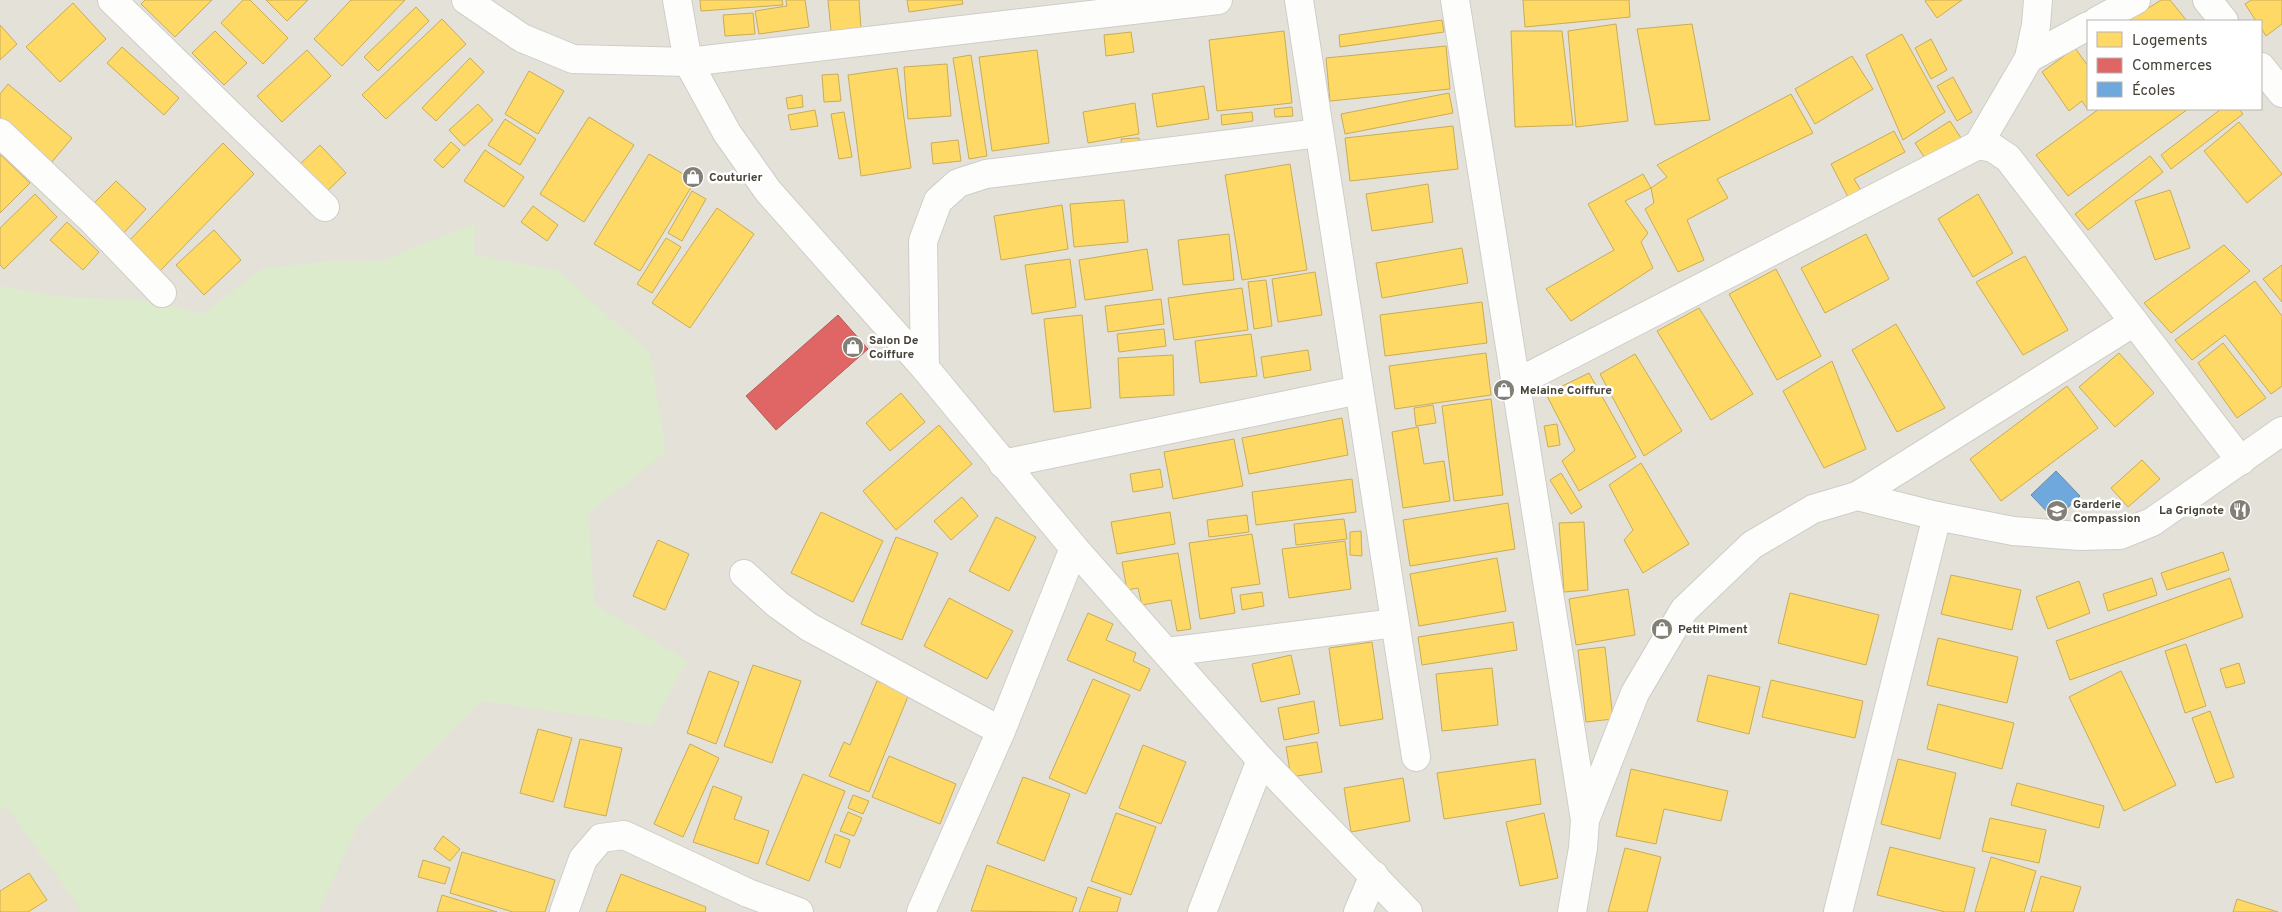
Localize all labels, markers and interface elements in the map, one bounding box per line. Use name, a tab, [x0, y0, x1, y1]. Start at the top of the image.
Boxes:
legend	[2087, 20, 2262, 110]
text: Logements	[2132, 32, 2208, 51]
text: Commerces	[2132, 57, 2212, 76]
text: Écoles	[2132, 81, 2175, 101]
shop icon: Couturier	[681, 165, 705, 189]
place label: Couturier	[709, 170, 763, 186]
place label: Salon De Coiffure	[869, 333, 919, 363]
shop icon: Salon De Coiffure	[841, 335, 865, 359]
shop icon: Melaine Coiffure	[1492, 378, 1516, 402]
place label: Melaine Coiffure	[1520, 383, 1612, 399]
place label: Garderie Compassion	[2073, 497, 2141, 527]
restaurant icon: La Grignote	[2228, 498, 2252, 522]
school or university icon: Garderie Compassion	[2045, 499, 2069, 523]
place label: La Grignote	[2159, 503, 2224, 519]
shop icon: Petit Piment	[1650, 617, 1674, 641]
place label: Petit Piment	[1678, 622, 1748, 638]

